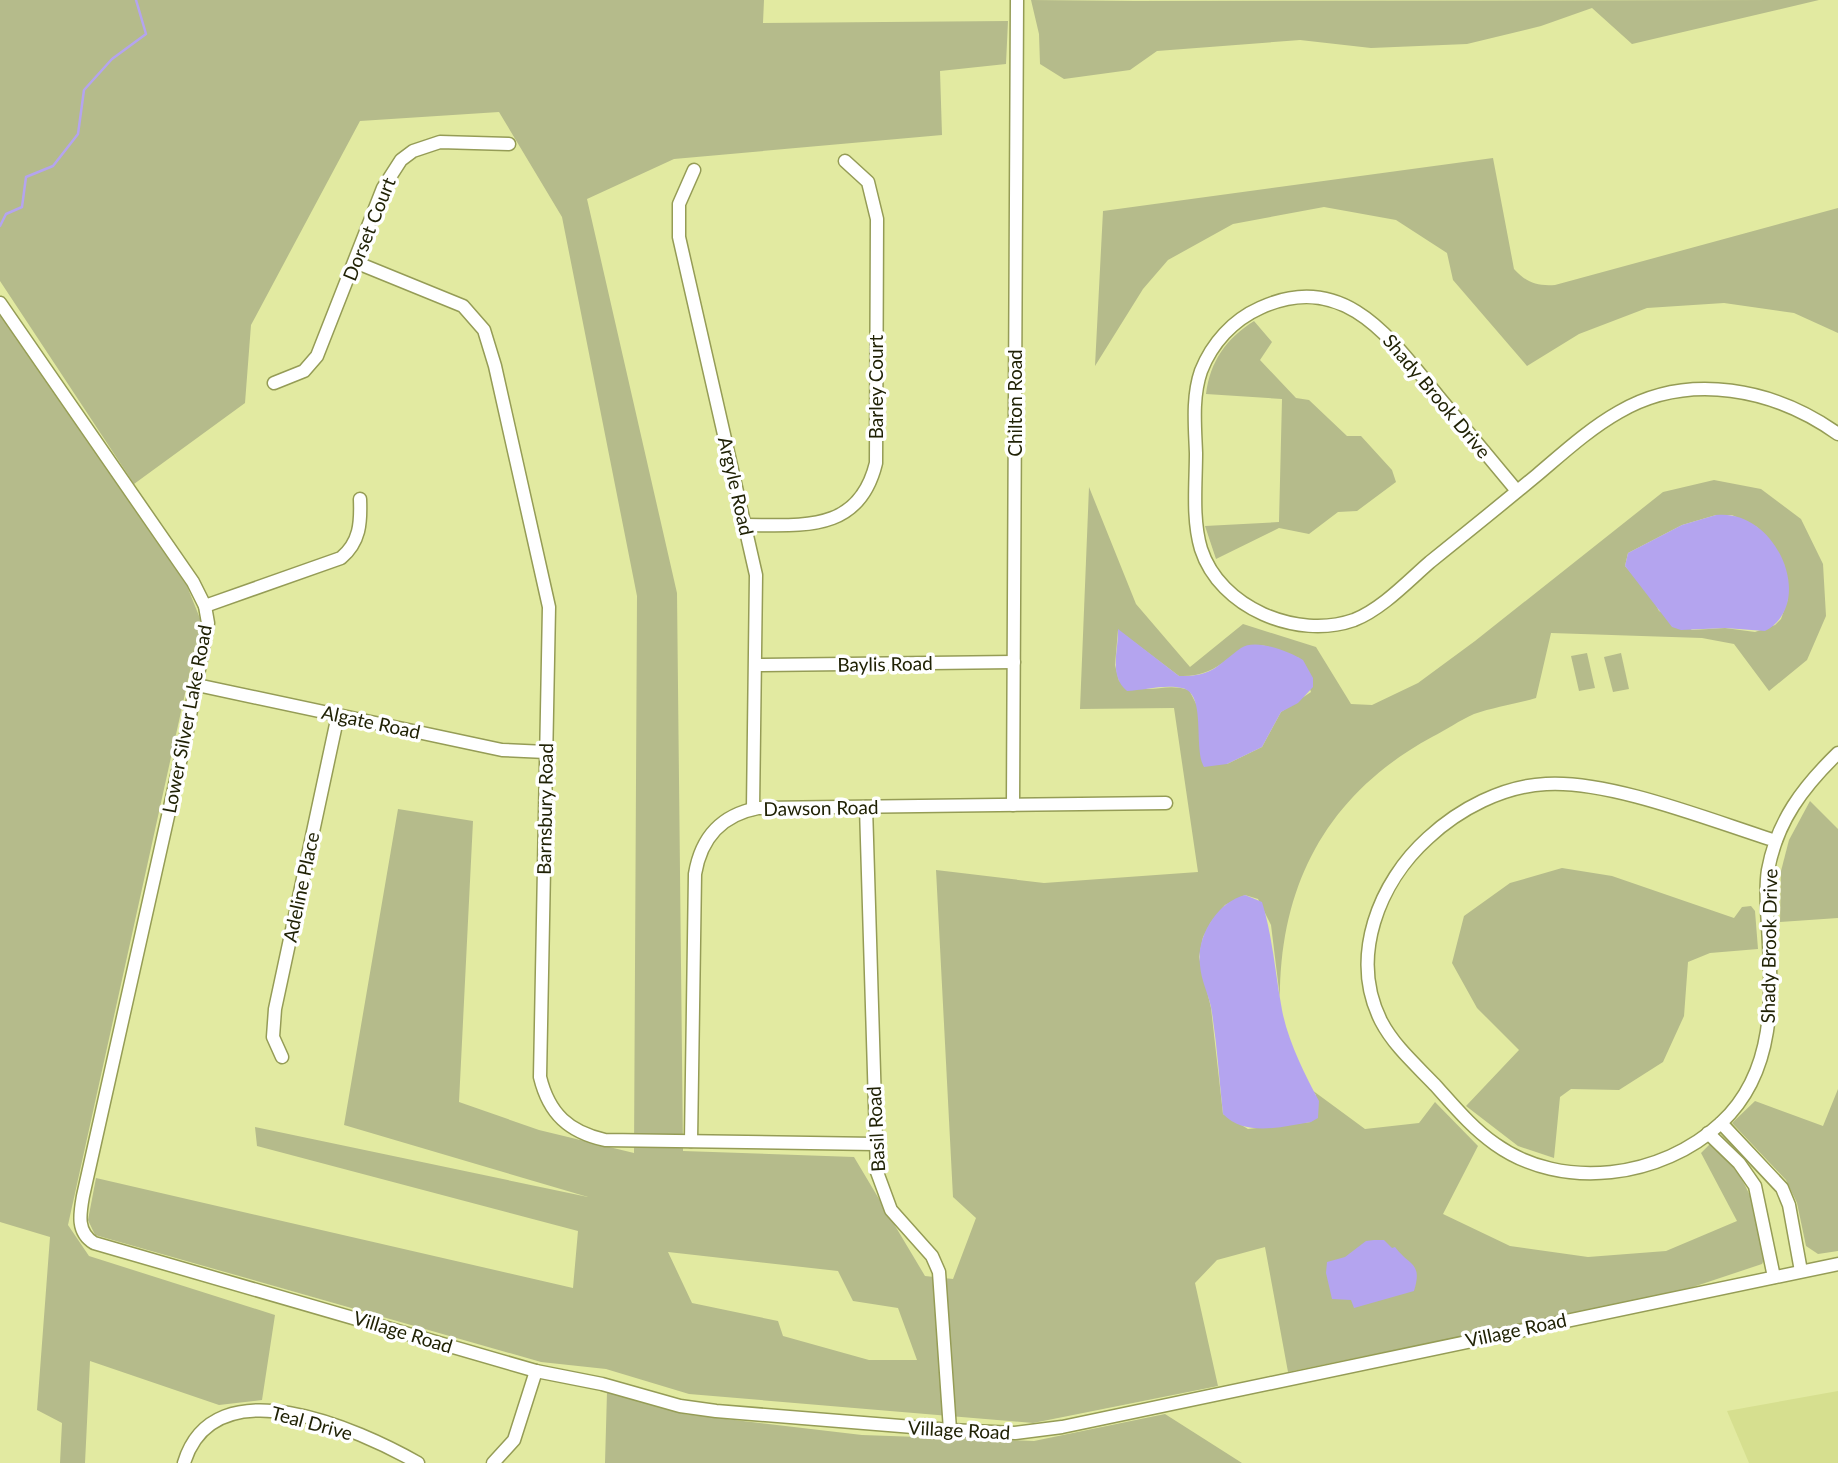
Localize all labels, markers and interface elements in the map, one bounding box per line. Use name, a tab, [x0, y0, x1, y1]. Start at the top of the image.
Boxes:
street label: Dorset Court	[337, 174, 400, 284]
street label: Shady Brook Drive	[1379, 329, 1496, 462]
street label: Barley Court	[864, 335, 887, 439]
street label: Chilton Road	[1003, 349, 1026, 457]
street label: Argyle Road	[714, 434, 759, 538]
street label: Lower Silver Lake Road	[157, 623, 216, 815]
street label: Baylis Road	[837, 651, 933, 676]
street label: Algate Road	[320, 700, 423, 743]
street label: Barnsbury Road	[532, 743, 557, 875]
street label: Dawson Road	[763, 795, 879, 820]
street label: Adeline Place	[278, 830, 323, 944]
street label: Shady Brook Drive	[1756, 868, 1781, 1024]
street label: Basil Road	[862, 1086, 889, 1172]
street label: Village Road	[351, 1306, 456, 1358]
street label: Village Road	[1463, 1308, 1568, 1351]
street label: Teal Drive	[269, 1401, 355, 1444]
street label: Village Road	[907, 1415, 1011, 1444]

